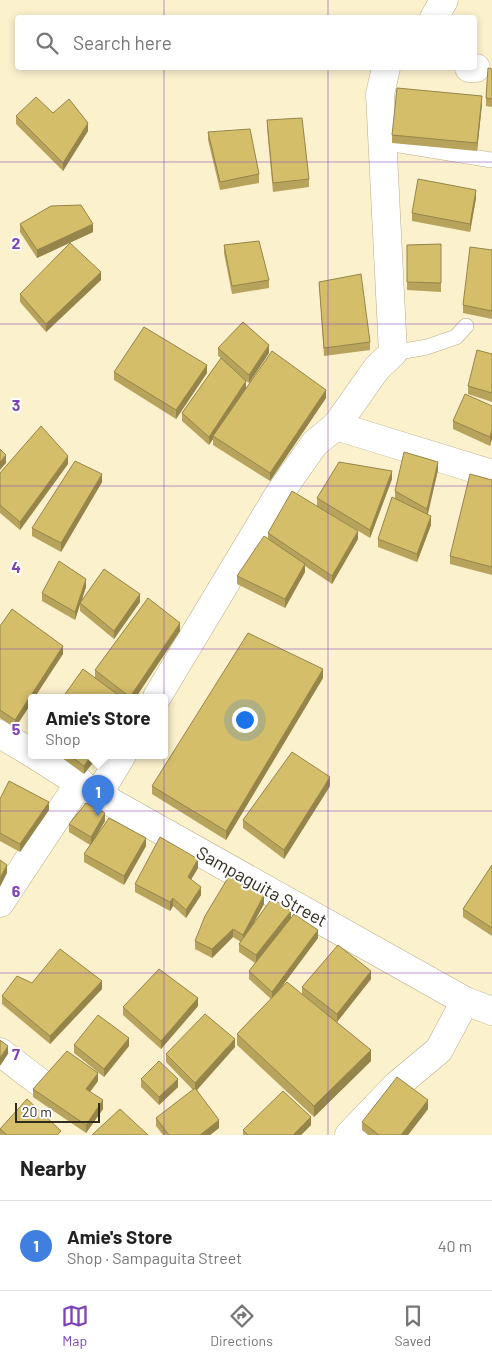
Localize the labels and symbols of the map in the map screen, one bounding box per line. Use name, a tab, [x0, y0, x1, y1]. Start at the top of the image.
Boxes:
text: 2	[12, 233, 21, 252]
text: 3	[12, 395, 20, 414]
text: 4	[11, 557, 21, 576]
your location	[232, 707, 258, 733]
text: 5	[12, 719, 21, 738]
pin: 1	[82, 775, 114, 816]
street label: Sampaguita Street	[193, 841, 331, 931]
text: 6	[12, 881, 21, 900]
text: 7	[12, 1044, 20, 1063]
scale bar	[15, 1100, 100, 1123]

